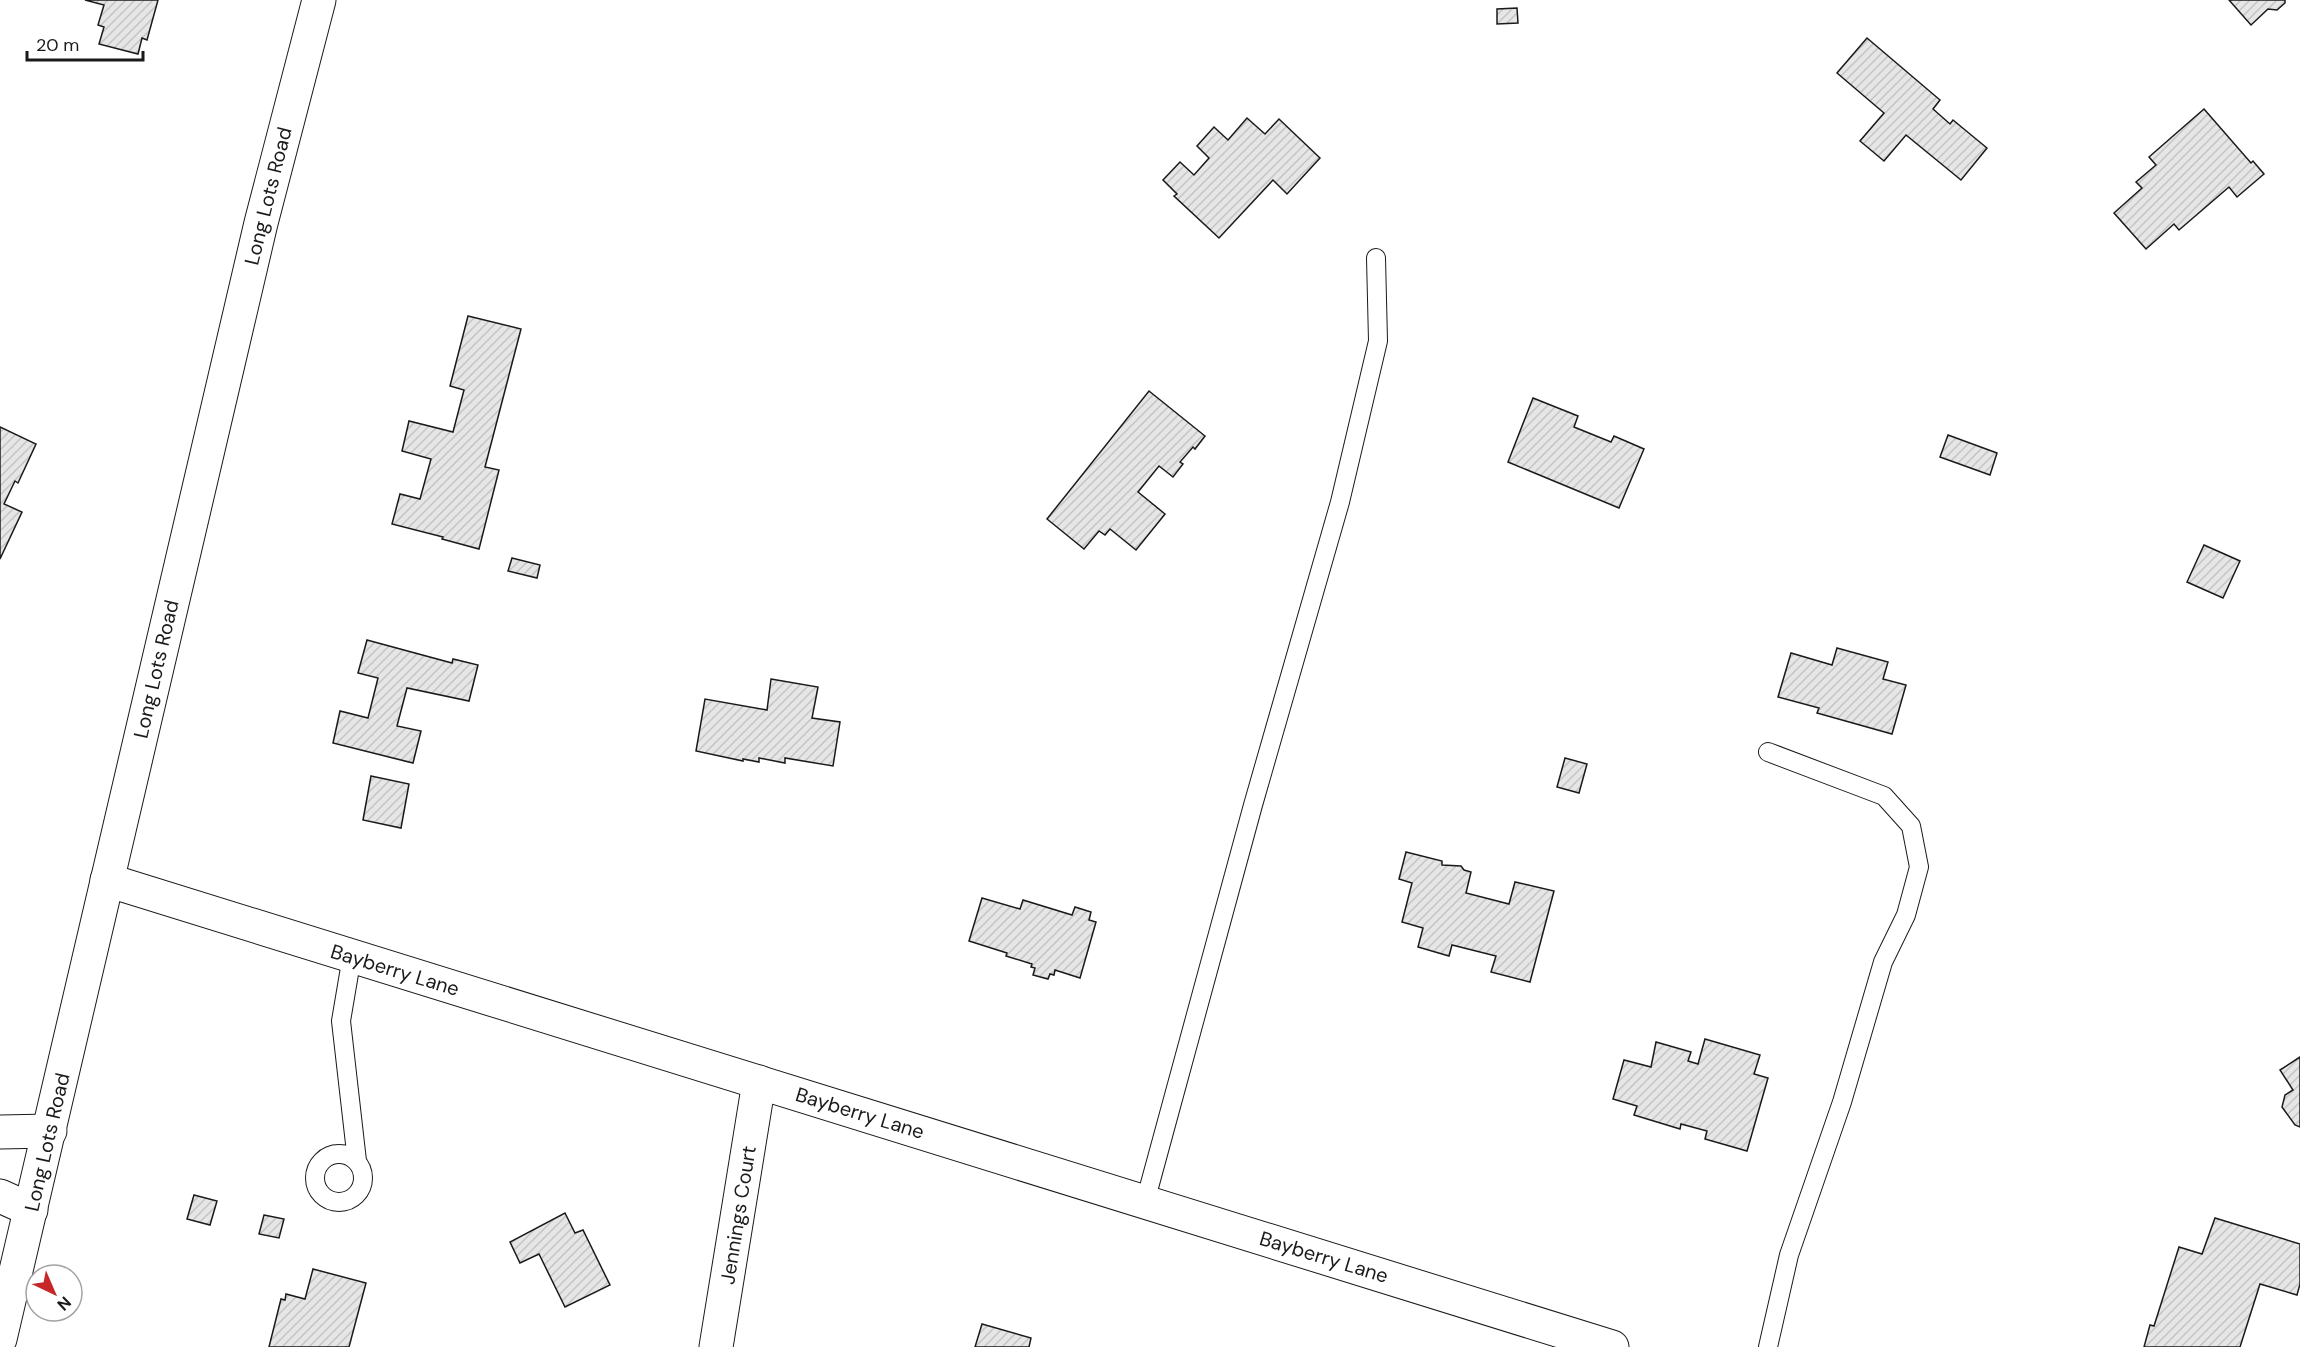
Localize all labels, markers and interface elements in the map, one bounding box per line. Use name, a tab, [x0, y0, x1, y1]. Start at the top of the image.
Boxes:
scale bar	[27, 24, 142, 62]
text: 20 m	[36, 33, 79, 57]
street label: Long Lots Road	[238, 124, 298, 268]
street label: Long Lots Road	[127, 597, 185, 741]
street label: Bayberry Lane	[328, 938, 462, 1002]
street label: Long Lots Road	[18, 1070, 76, 1214]
street label: Bayberry Lane	[793, 1081, 927, 1145]
street label: Jennings Court	[714, 1144, 762, 1286]
street label: Bayberry Lane	[1257, 1225, 1391, 1289]
north arrow	[24, 1263, 84, 1323]
text: N	[53, 1292, 76, 1315]

